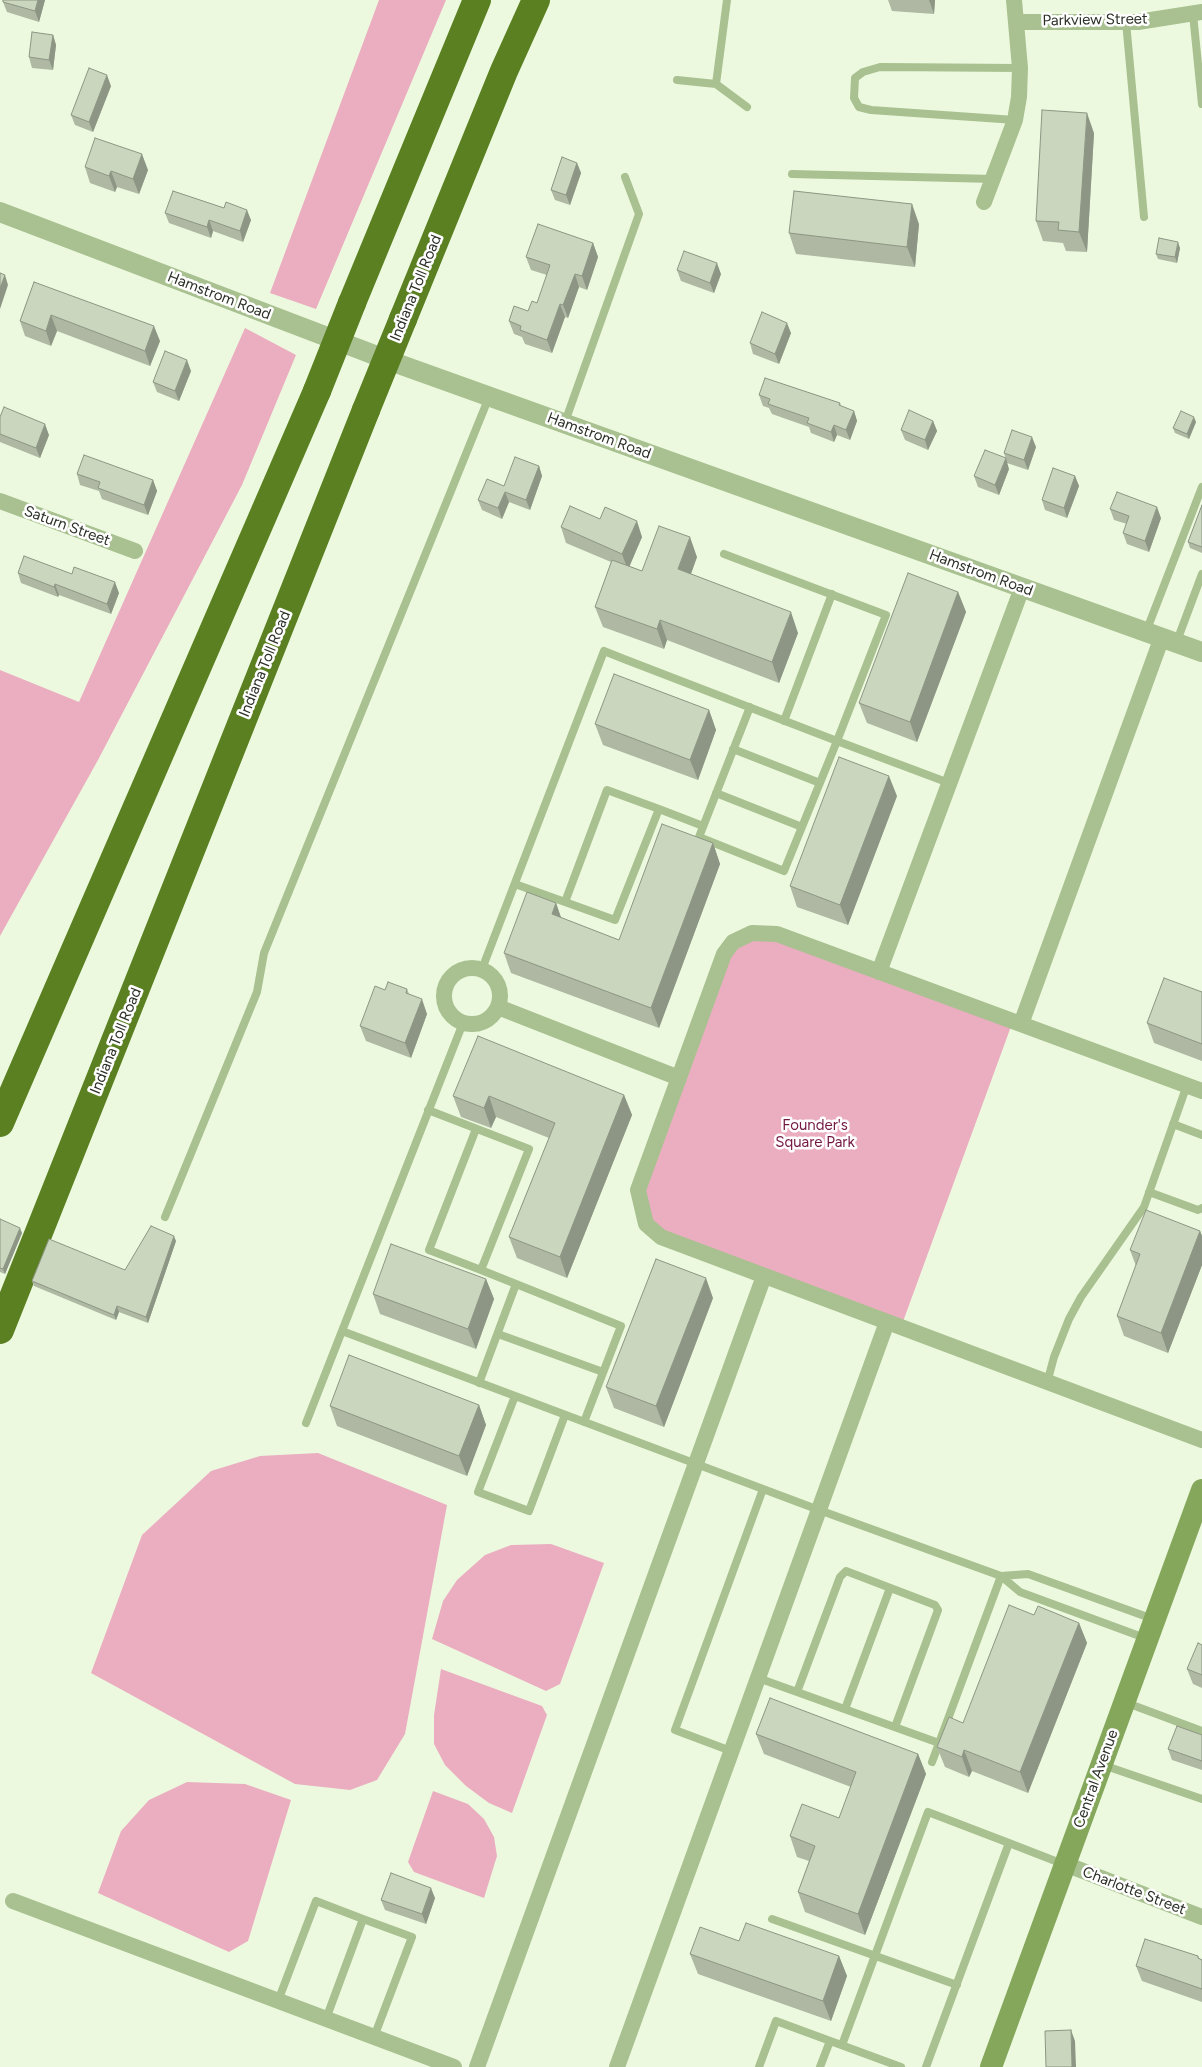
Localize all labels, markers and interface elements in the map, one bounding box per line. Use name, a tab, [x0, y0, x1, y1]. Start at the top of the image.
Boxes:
street label: Parkview Street	[1042, 10, 1148, 30]
street label: Indiana Toll Road	[386, 232, 446, 344]
street label: Hamstrom Road	[165, 268, 273, 324]
street label: Hamstrom Road	[545, 409, 653, 463]
street label: Saturn Street	[22, 502, 112, 550]
street label: Hamstrom Road	[927, 546, 1035, 600]
street label: Indiana Toll Road	[235, 608, 295, 720]
street label: Indiana Toll Road	[86, 985, 146, 1097]
park label: Founder's Square Park	[775, 1117, 855, 1152]
street label: Central Avenue	[1070, 1727, 1122, 1831]
street label: Charlotte Street	[1080, 1863, 1188, 1919]

